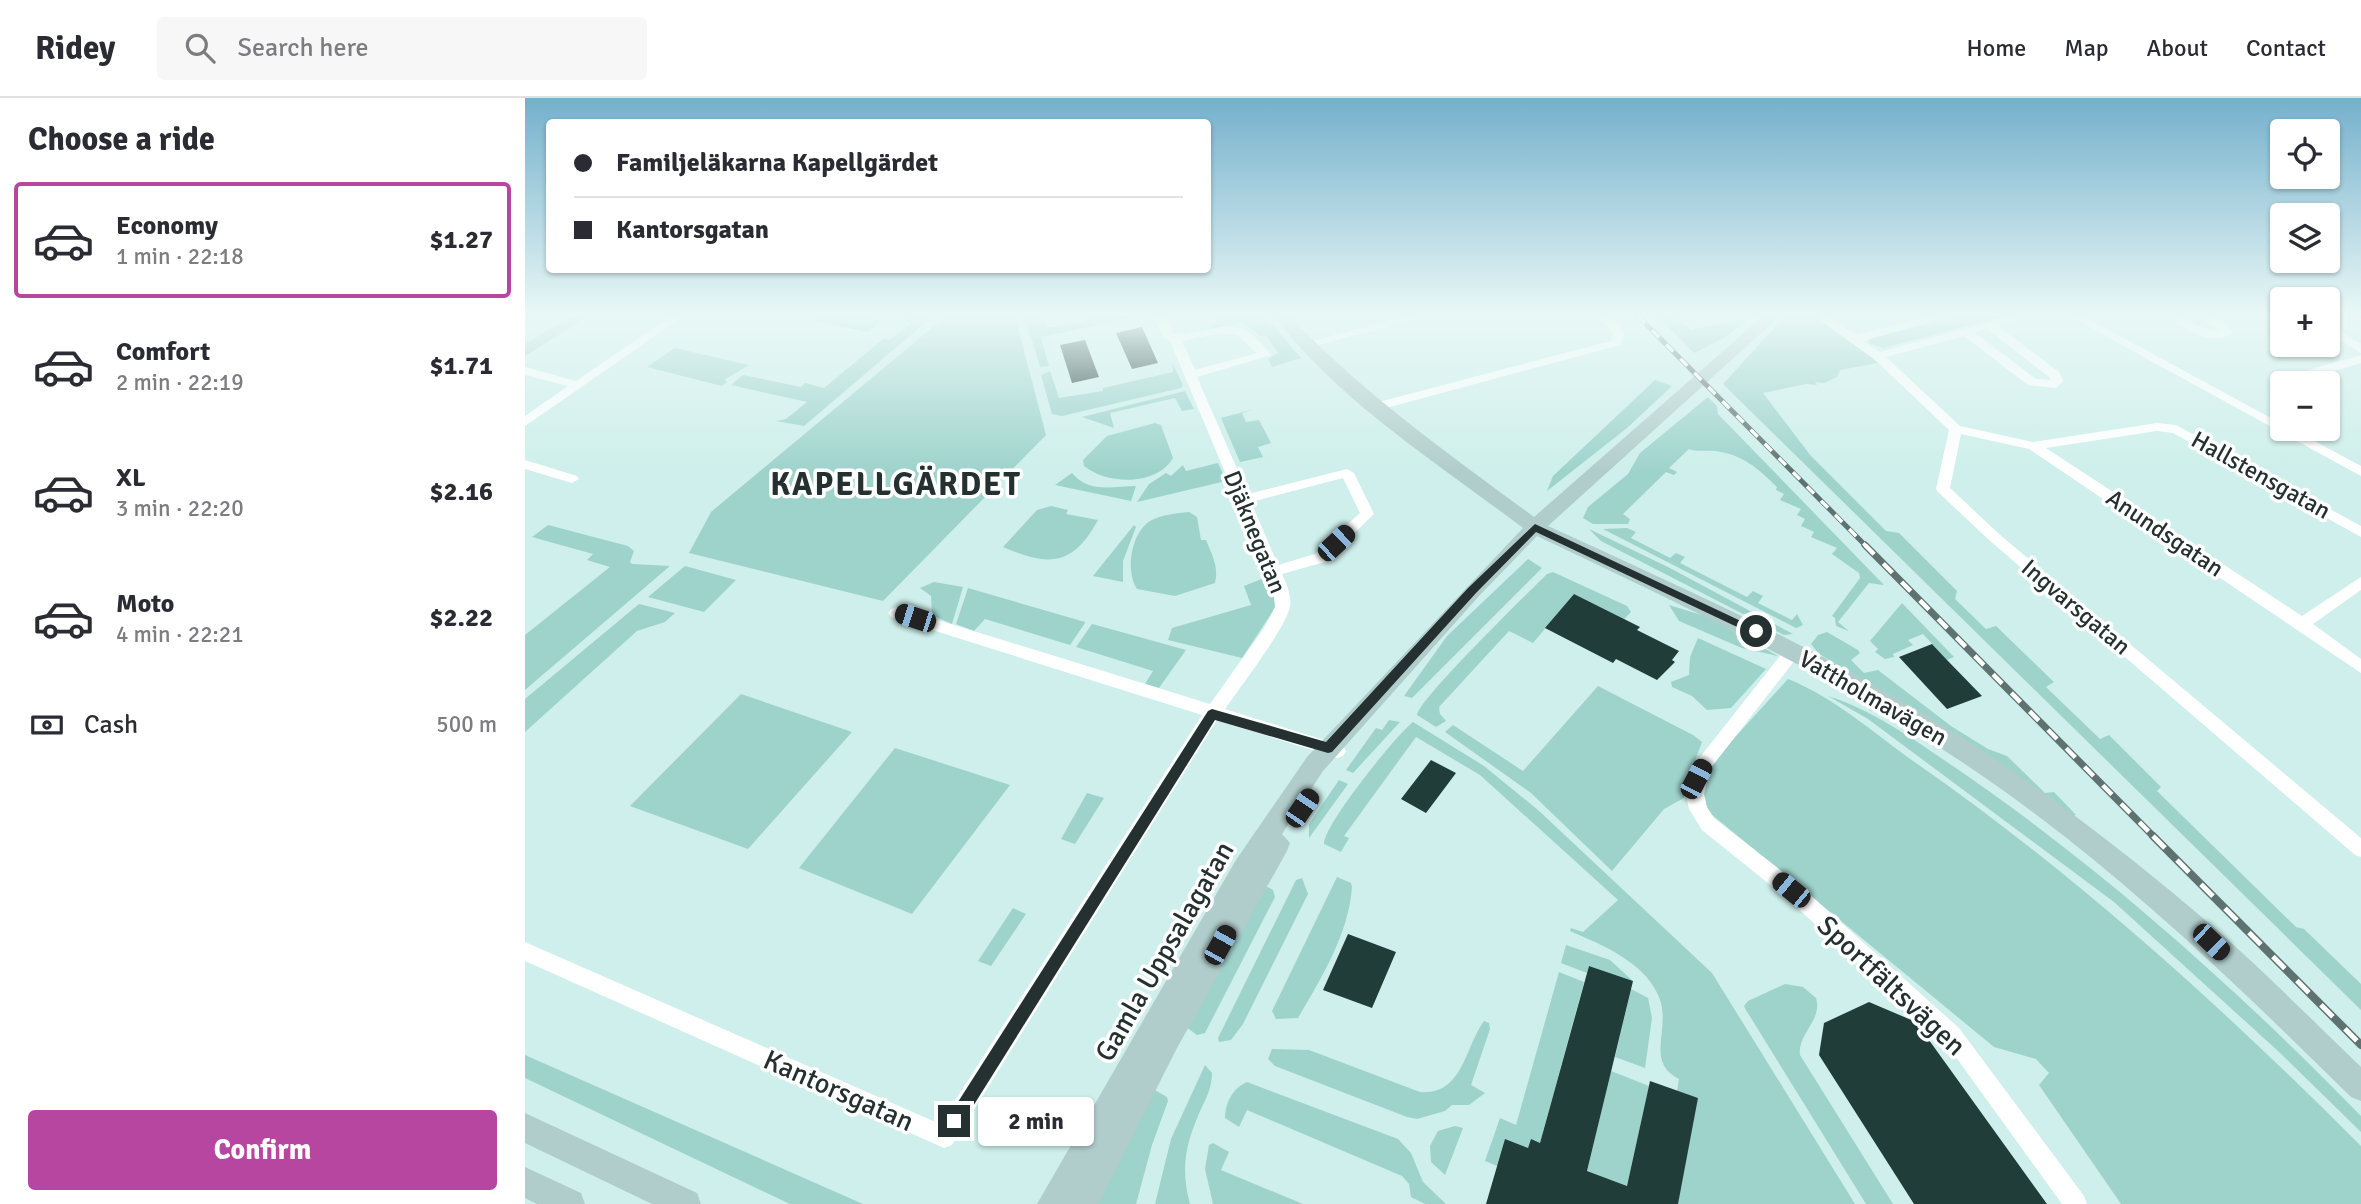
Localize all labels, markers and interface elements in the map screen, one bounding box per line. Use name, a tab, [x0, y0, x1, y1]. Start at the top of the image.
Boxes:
search box	[157, 17, 647, 80]
text: Ridey	[35, 28, 115, 69]
icon: search	[181, 29, 219, 67]
text: Search here	[237, 32, 369, 64]
text: Home	[1966, 33, 2026, 63]
text: Map	[2064, 33, 2109, 63]
text: About	[2147, 33, 2208, 63]
text: Contact	[2246, 33, 2326, 63]
map controls	[2270, 119, 2340, 441]
button: locate	[2270, 119, 2340, 189]
text: Choose a ride	[28, 120, 215, 159]
text: Familjeläkarna Kapellgärdet	[616, 147, 938, 179]
button: layers	[2270, 203, 2340, 273]
icon: car	[32, 209, 95, 272]
text: Economy	[116, 210, 218, 242]
text: Kantorsgatan	[616, 214, 769, 246]
text: $1.27	[429, 224, 493, 256]
text: 1 min · 22:18	[116, 242, 244, 271]
button: +	[2270, 287, 2340, 357]
icon: car	[32, 335, 95, 398]
text: Comfort	[116, 336, 210, 368]
text: $1.71	[429, 350, 493, 382]
text: 2 min · 22:19	[116, 368, 244, 397]
button: −	[2270, 371, 2340, 441]
street label: Hallstensgatan	[2186, 424, 2336, 526]
icon: car	[32, 461, 95, 524]
text: XL	[116, 462, 146, 494]
district label: KAPELLGÄRDET	[770, 465, 1022, 504]
street label: Djäknegatan	[1217, 466, 1293, 598]
text: $2.16	[429, 476, 493, 508]
street label: Anundsgatan	[2100, 483, 2230, 583]
text: 3 min · 22:20	[116, 494, 244, 523]
car	[1314, 521, 1359, 565]
street label: Ingvarsgatan	[2015, 553, 2137, 661]
icon: car	[32, 587, 95, 650]
text: Moto	[116, 588, 174, 620]
text: $2.22	[429, 602, 493, 634]
car	[892, 602, 939, 634]
route start	[1740, 615, 1772, 647]
text: 4 min · 22:21	[116, 620, 244, 649]
street label: Vattholmavägen	[1794, 644, 1952, 752]
icon: cash	[28, 706, 66, 744]
text: Cash	[84, 709, 138, 741]
text: 500 m	[436, 710, 497, 739]
car	[1677, 756, 1716, 802]
car	[1282, 785, 1323, 831]
street label: Gamla Uppsalagatan	[1088, 835, 1242, 1068]
car	[1769, 869, 1814, 911]
street label: Sportfältsvägen	[1810, 908, 1973, 1063]
car	[2189, 920, 2234, 964]
car	[1201, 922, 1240, 968]
street label: Kantorsgatan	[758, 1043, 919, 1139]
callout: 2 min	[978, 1096, 1094, 1146]
route end	[938, 1105, 970, 1137]
text: 2 min	[1008, 1107, 1064, 1136]
button: Confirm	[28, 1110, 497, 1190]

